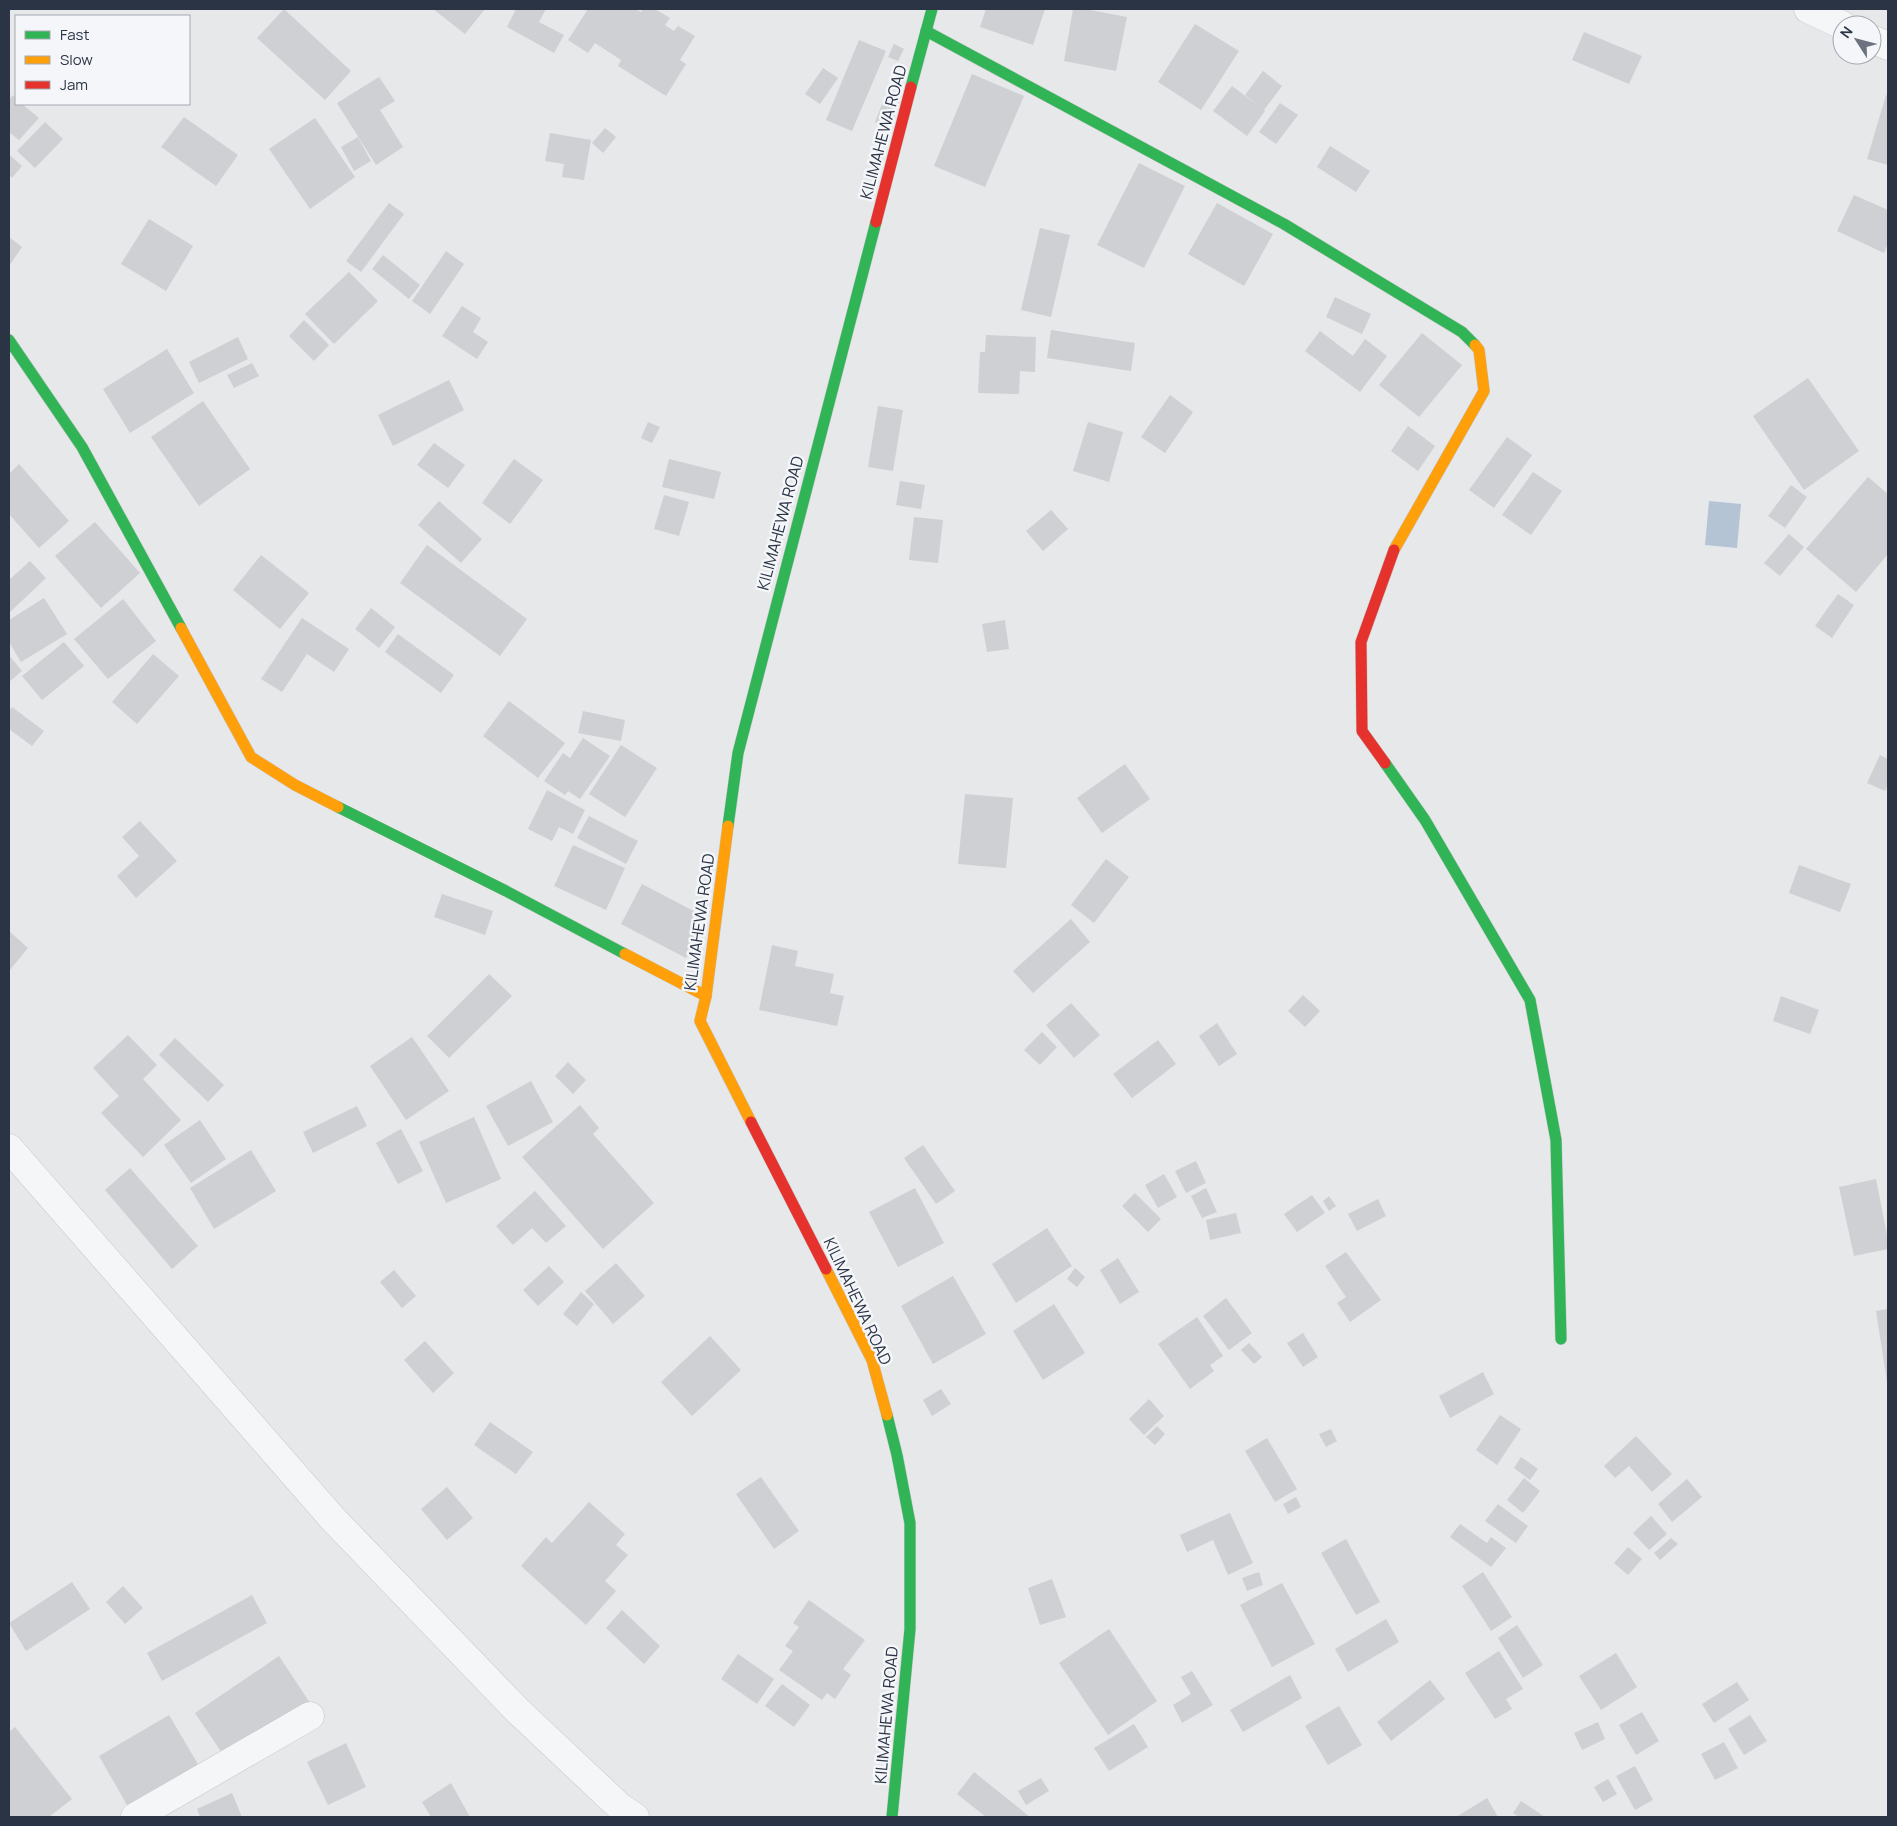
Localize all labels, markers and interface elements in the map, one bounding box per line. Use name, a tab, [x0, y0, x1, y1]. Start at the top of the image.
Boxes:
legend	[15, 15, 190, 105]
north arrow	[1832, 15, 1882, 65]
text: N	[1835, 22, 1857, 42]
text: Fast	[60, 24, 89, 45]
text: Slow	[60, 49, 93, 70]
street label: KILIMAHEWA ROAD	[854, 62, 912, 202]
text: Jam	[60, 74, 88, 95]
street label: KILIMAHEWA ROAD	[751, 453, 809, 593]
street label: KILIMAHEWA ROAD	[678, 852, 720, 992]
street label: KILIMAHEWA ROAD	[819, 1234, 897, 1369]
street label: KILIMAHEWA ROAD	[869, 1645, 903, 1785]

